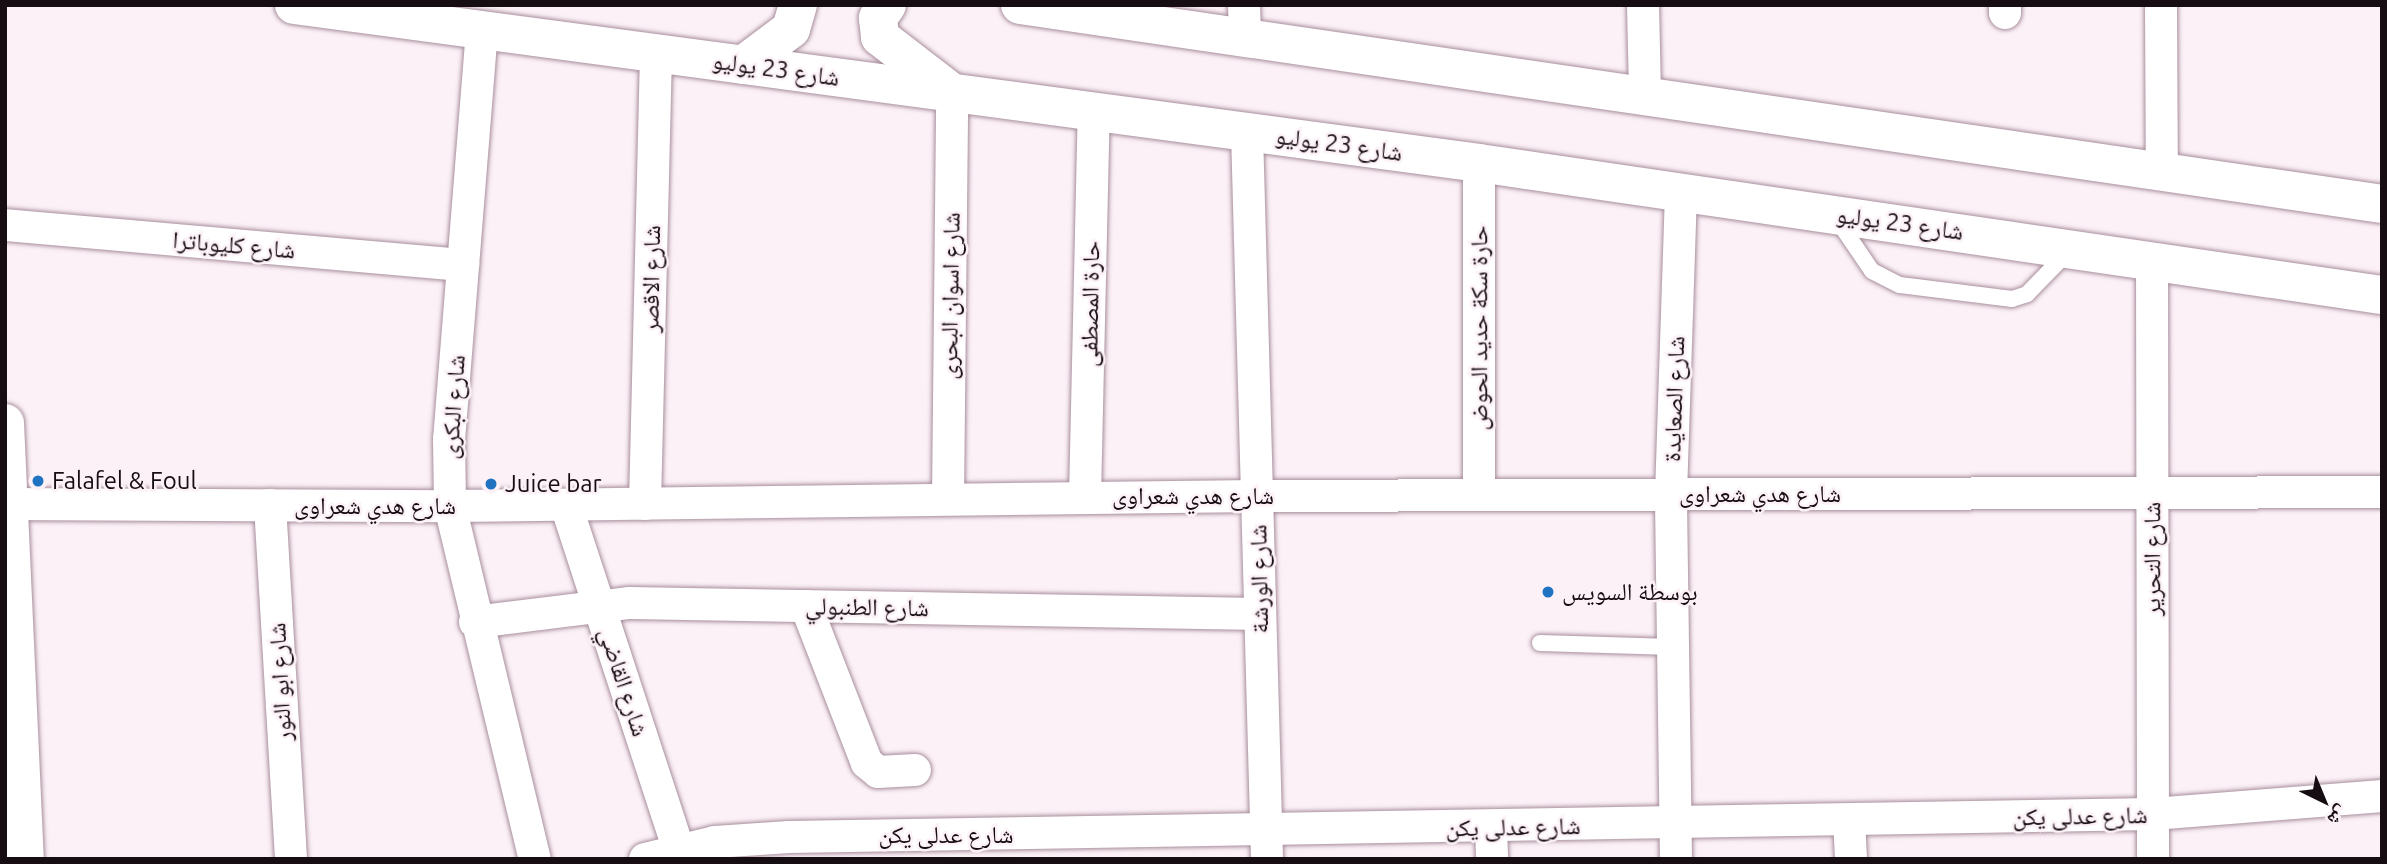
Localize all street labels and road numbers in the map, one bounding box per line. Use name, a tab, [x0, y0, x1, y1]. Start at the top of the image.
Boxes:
street label: شارع 23 يوليو	[711, 46, 841, 92]
street label: شارع 23 يوليو	[1274, 121, 1404, 167]
street label: شارع 23 يوليو	[1835, 200, 1965, 246]
street label: شارع اسوان البحرى	[934, 212, 966, 380]
street label: شارع كليوباترا	[171, 225, 297, 265]
street label: شارع الاقصر	[636, 225, 666, 333]
street label: حارة سكة حديد الحوض	[1465, 225, 1493, 431]
street label: حارة المصطفى	[1075, 241, 1105, 367]
street label: شارع الصعايدة	[1657, 336, 1691, 462]
street label: شارع البكرى	[435, 354, 471, 460]
street label: شارع هدي شعراوى	[1679, 480, 1841, 508]
street label: شارع هدي شعراوى	[1112, 482, 1274, 510]
street label: شارع هدي شعراوى	[294, 492, 456, 520]
street label: شارع التحرير	[2138, 502, 2166, 616]
street label: شارع الورشة	[1244, 524, 1274, 634]
street label: شارع الطنبولي	[805, 592, 929, 622]
street label: شارع ابو النور	[263, 622, 297, 742]
street label: شارع القاضي	[593, 624, 655, 740]
street label: شارع عدلى يكن	[2012, 800, 2148, 832]
street label: شارع عدلى يكن	[1445, 811, 1581, 843]
street label: شارع عدلى يكن	[879, 821, 1013, 849]

